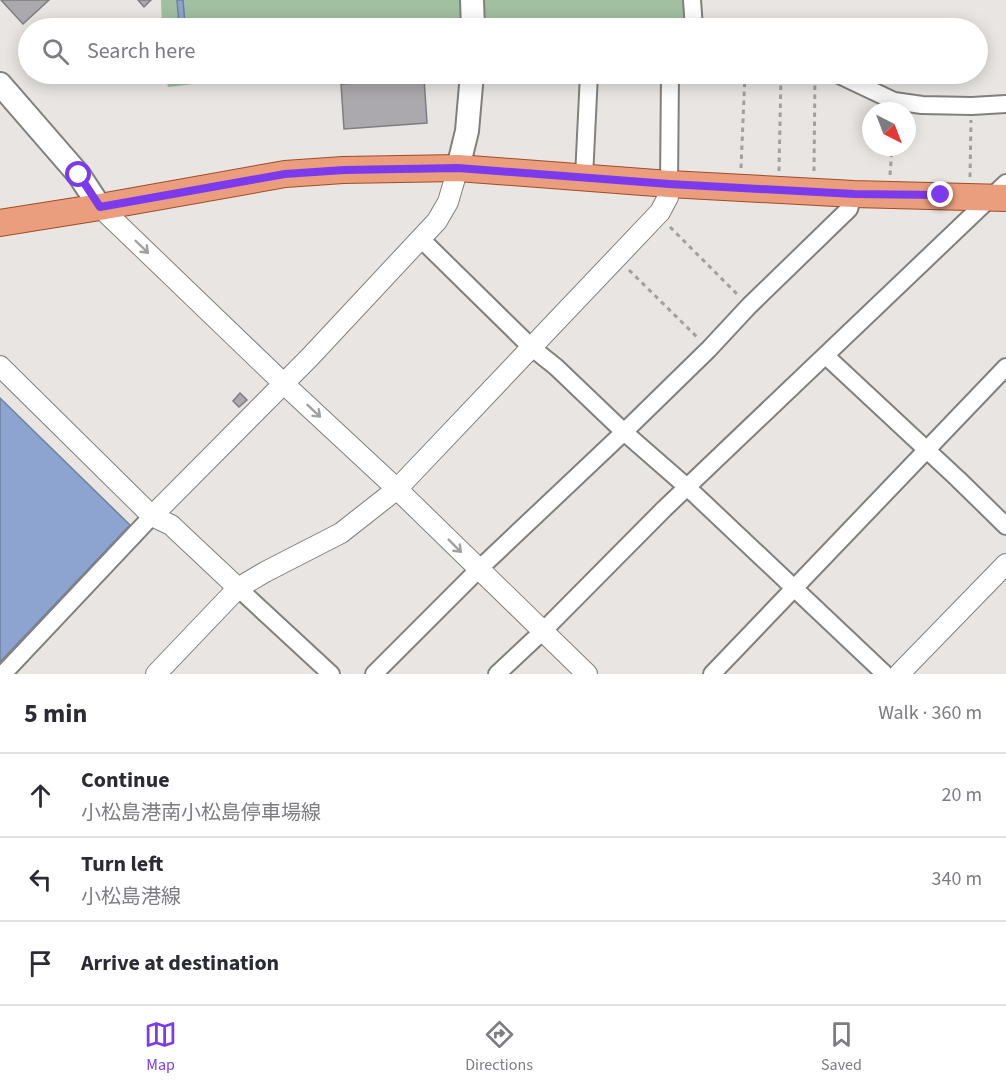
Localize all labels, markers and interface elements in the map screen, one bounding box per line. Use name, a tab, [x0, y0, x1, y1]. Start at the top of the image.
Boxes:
search box	[18, 18, 988, 84]
icon: search	[39, 35, 72, 68]
text: Search here	[87, 35, 195, 67]
north arrow	[862, 102, 916, 156]
route start	[65, 161, 91, 187]
route end	[927, 181, 953, 207]
one-way arrow	[135, 240, 150, 255]
one-way arrow	[306, 404, 321, 418]
one-way arrow	[447, 539, 462, 553]
text: 5 min	[24, 695, 87, 732]
text: Walk · 360 m	[878, 699, 982, 727]
text: Continue	[81, 764, 170, 796]
icon: ahead	[24, 779, 57, 812]
text: 20 m	[942, 781, 982, 809]
text: 小松島港南小松島停車場線	[81, 799, 321, 827]
text: Turn left	[81, 848, 163, 880]
icon: left	[24, 863, 57, 896]
text: 340 m	[932, 865, 982, 893]
text: 小松島港線	[81, 883, 181, 911]
icon: arrive	[24, 947, 57, 980]
text: Arrive at destination	[81, 947, 279, 979]
tab: Map	[144, 1018, 177, 1076]
tab: Directions	[465, 1018, 533, 1076]
tab: Saved	[821, 1018, 862, 1076]

